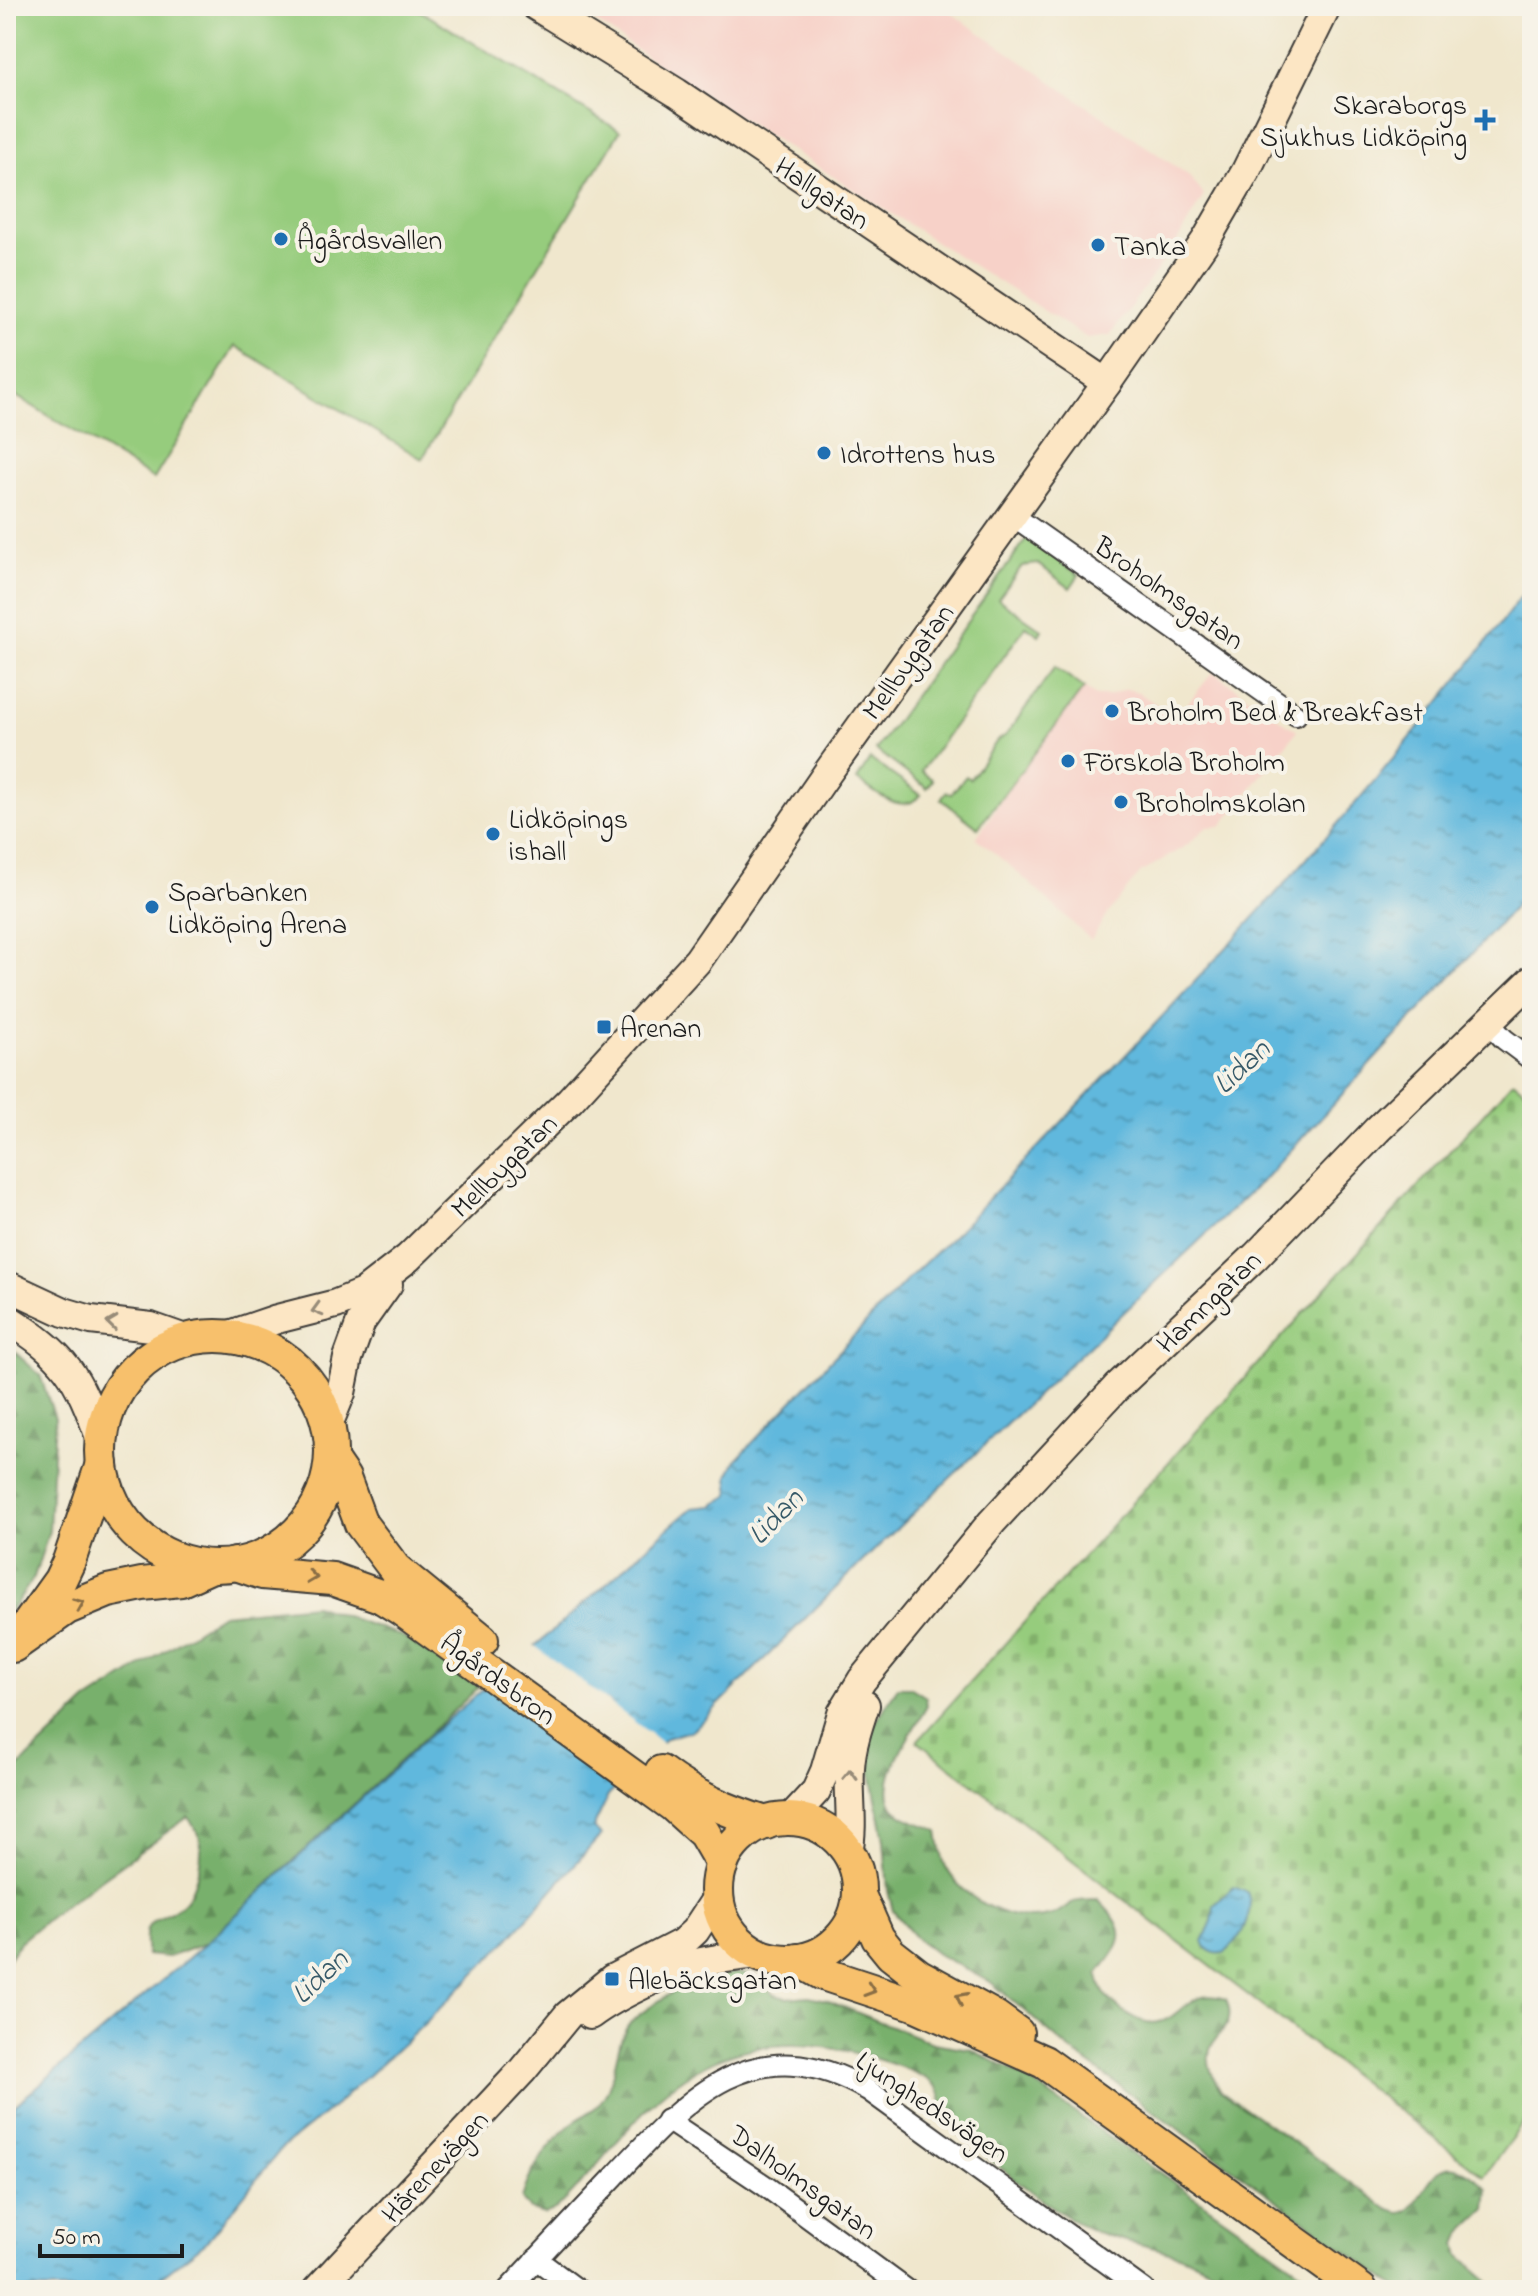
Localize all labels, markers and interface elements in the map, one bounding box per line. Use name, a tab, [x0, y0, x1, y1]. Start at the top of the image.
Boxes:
place label: Skaraborgs Sjukhus Lidköping	[1260, 87, 1467, 160]
marker: Skaraborgs Sjukhus Lidköping	[1474, 109, 1496, 131]
street label: Hallgatan	[765, 148, 877, 242]
place label: Ågårdsvallen	[297, 222, 442, 263]
place label: Tanka	[1114, 228, 1186, 269]
marker: Ågårdsvallen	[272, 230, 290, 248]
marker: Tanka	[1089, 236, 1107, 254]
place label: Idrottens hus	[840, 436, 995, 477]
marker: Idrottens hus	[815, 444, 833, 462]
street label: Broholmsgatan	[1084, 527, 1251, 662]
street label: Mellbygatan	[853, 596, 966, 730]
place label: Broholm Bed & Breakfast	[1127, 694, 1423, 735]
marker: Broholm Bed & Breakfast	[1103, 702, 1121, 720]
place label: Förskola Broholm	[1083, 744, 1285, 785]
marker: Förskola Broholm	[1059, 752, 1077, 770]
place label: Broholmskolan	[1136, 785, 1306, 826]
marker: Broholmskolan	[1112, 793, 1130, 811]
place label: Lidköpings ishall	[509, 801, 628, 874]
marker: Lidköpings ishall	[484, 825, 502, 843]
place label: Sparbanken Lidköping Arena	[168, 874, 347, 947]
marker: Sparbanken Lidköping Arena	[143, 898, 161, 916]
place label: Arenan	[620, 1010, 701, 1051]
marker: Arenan	[595, 1018, 613, 1036]
water label: Lidan	[1205, 1029, 1282, 1106]
street label: Mellbygatan	[443, 1106, 568, 1229]
street label: Hamngatan	[1148, 1243, 1273, 1364]
one-way arrow	[311, 1301, 325, 1317]
one-way arrow	[105, 1315, 119, 1332]
water label: Lidan	[739, 1479, 816, 1557]
one-way arrow	[305, 1568, 319, 1585]
one-way arrow	[70, 1597, 85, 1613]
street label: Ågårdsbron	[430, 1624, 564, 1737]
one-way arrow	[842, 1768, 859, 1781]
water label: Lidan	[283, 1939, 360, 2016]
place label: Alebäcksgatan	[628, 1962, 796, 2003]
marker: Alebäcksgatan	[603, 1970, 621, 1988]
one-way arrow	[862, 1980, 876, 1996]
one-way arrow	[954, 1992, 969, 2007]
street label: Ljunghedsvägen	[846, 2042, 1016, 2175]
street label: Härenevägen	[373, 2103, 500, 2234]
street label: Dalholmsgatan	[719, 2115, 884, 2252]
scale bar	[40, 2208, 182, 2258]
text: 50 m	[52, 2221, 101, 2256]

